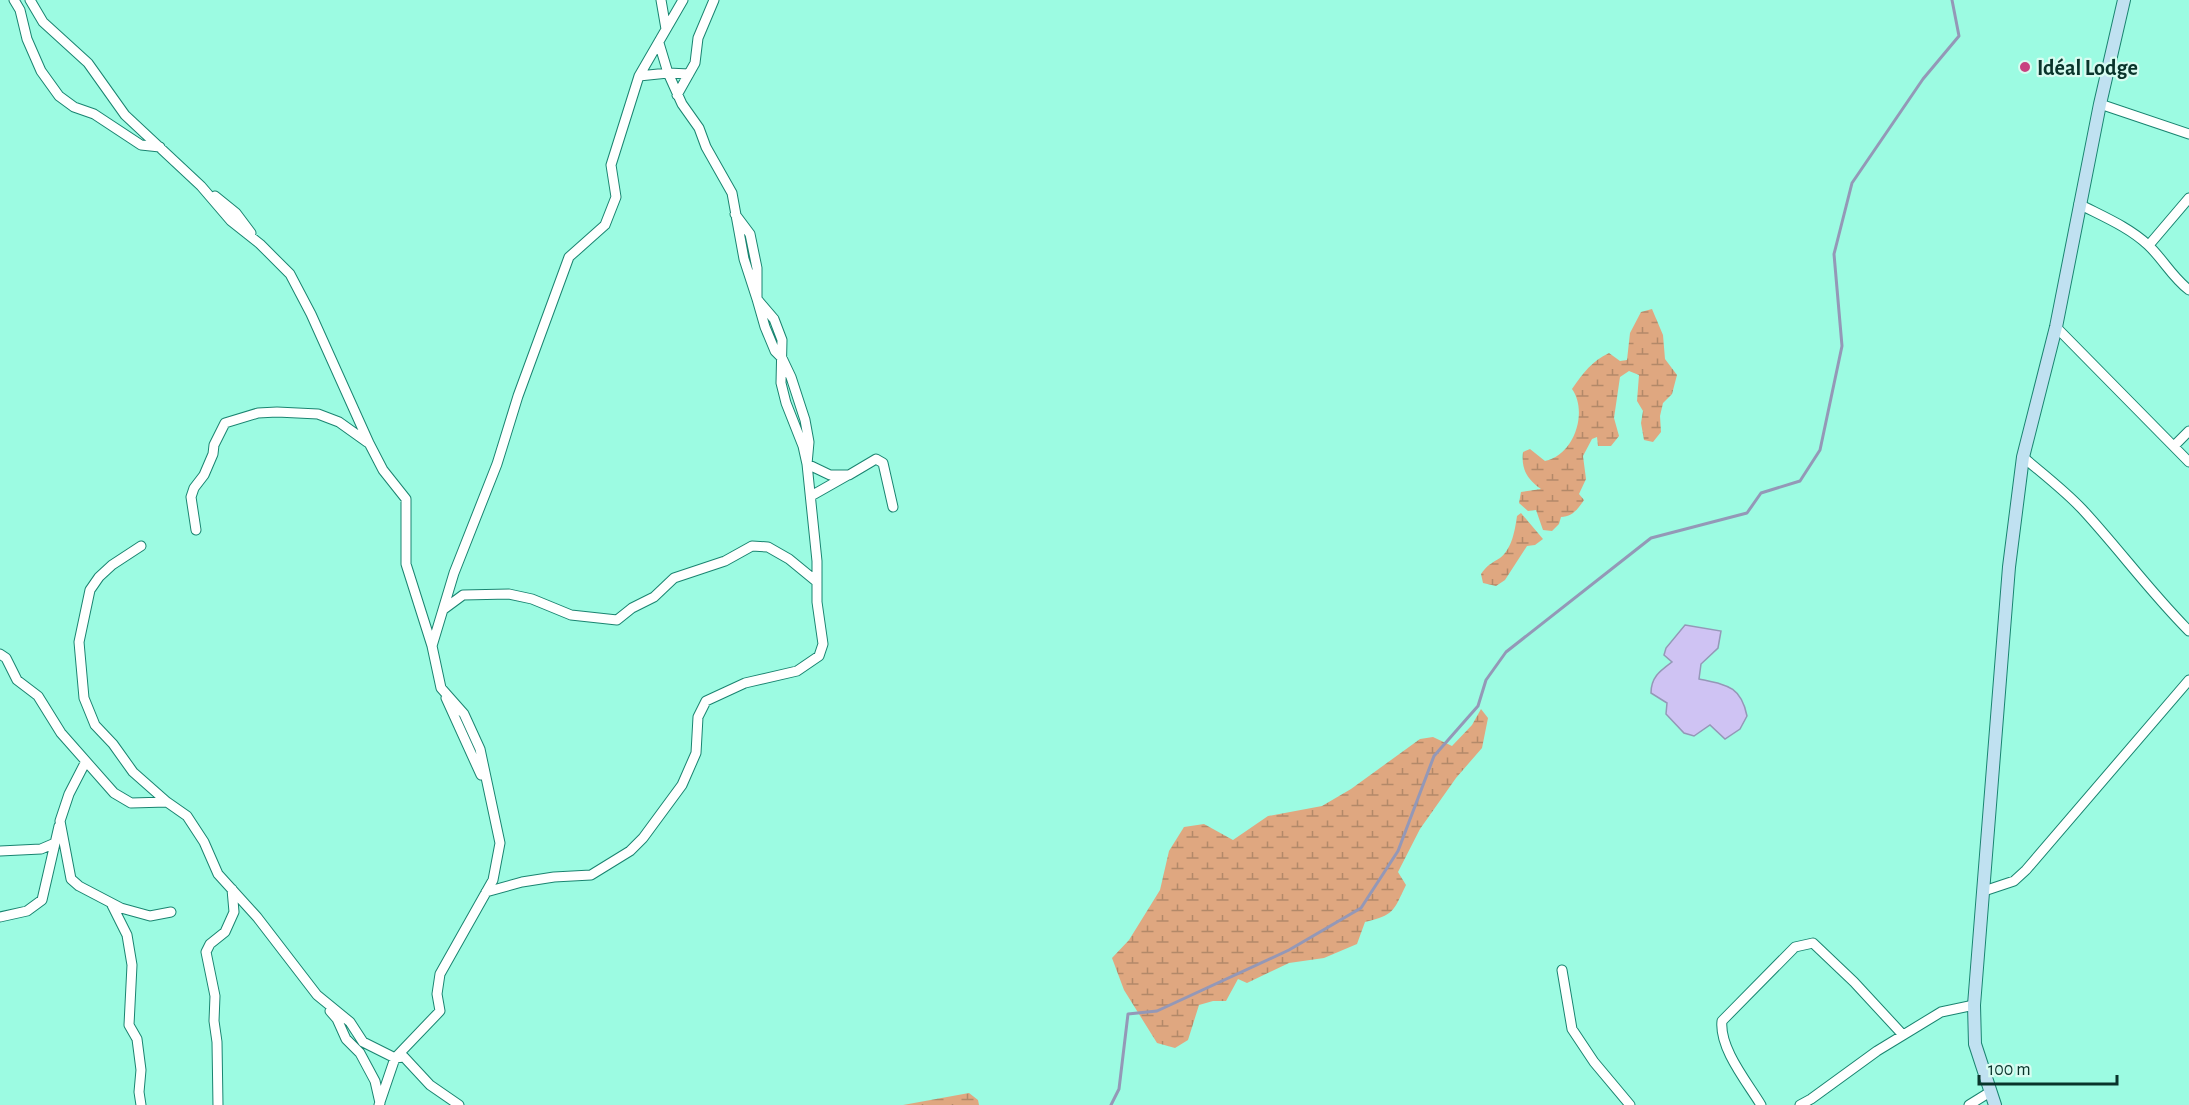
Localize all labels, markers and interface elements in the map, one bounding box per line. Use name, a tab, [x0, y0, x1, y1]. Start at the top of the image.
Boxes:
place label: Idéal Lodge	[2037, 57, 2138, 79]
marker: Idéal Lodge	[2018, 60, 2032, 74]
scale bar	[1979, 1048, 2117, 1086]
text: 100 m	[1988, 1061, 2031, 1079]

